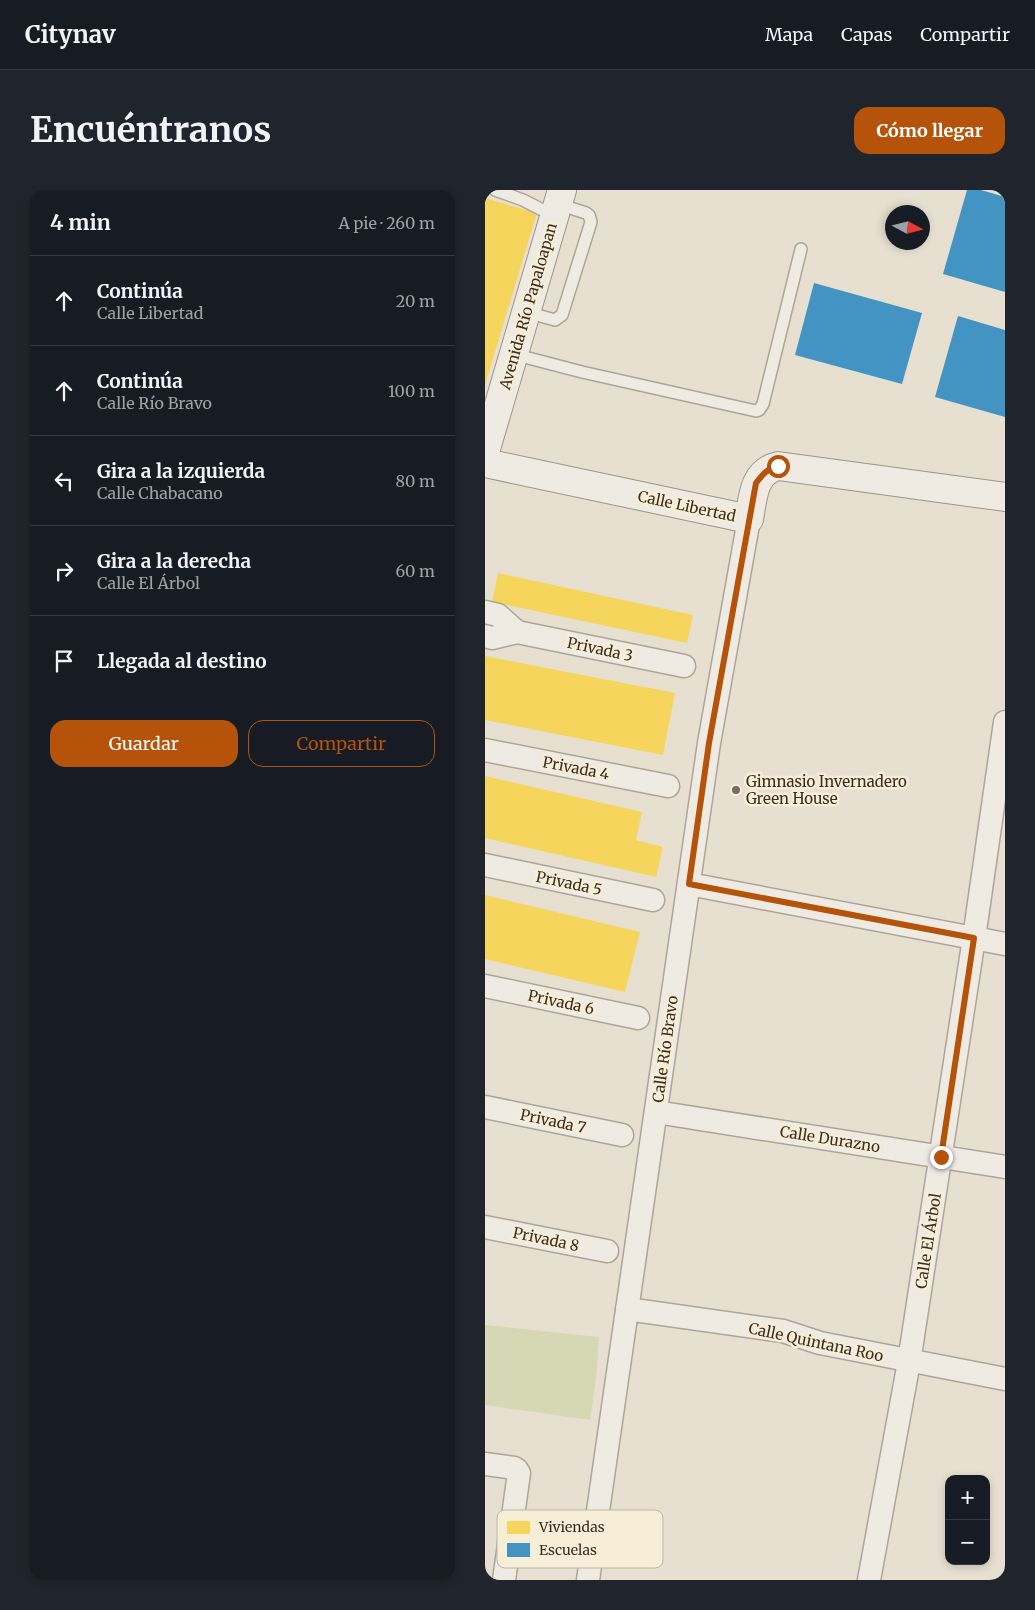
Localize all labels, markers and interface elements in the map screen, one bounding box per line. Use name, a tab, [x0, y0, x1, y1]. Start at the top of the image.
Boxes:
text: Citynav	[25, 19, 116, 50]
text: Mapa	[765, 23, 813, 46]
text: Capas	[841, 23, 892, 46]
text: Compartir	[920, 23, 1010, 46]
button: Cómo llegar	[854, 107, 1005, 154]
text: Encuéntranos	[30, 108, 271, 152]
north arrow	[885, 205, 930, 250]
text: 4 min	[50, 209, 111, 236]
text: A pie · 260 m	[339, 213, 435, 233]
street label: Avenida Río Papaloapan	[495, 220, 561, 393]
text: Continúa	[97, 279, 183, 303]
icon: ahead	[50, 287, 78, 315]
text: 20 m	[396, 291, 435, 311]
text: Calle Libertad	[97, 303, 203, 323]
text: Continúa	[97, 369, 183, 393]
icon: ahead	[50, 377, 78, 405]
text: 100 m	[388, 381, 435, 401]
text: Calle Río Bravo	[97, 393, 212, 413]
route start	[767, 455, 790, 478]
text: Gira a la izquierda	[97, 459, 265, 483]
icon: left	[50, 467, 78, 495]
text: 80 m	[396, 471, 435, 491]
text: Calle Chabacano	[97, 483, 223, 503]
street label: Calle Libertad	[636, 486, 738, 526]
text: Gira a la derecha	[97, 549, 251, 573]
icon: right	[50, 557, 78, 585]
text: 60 m	[395, 561, 435, 581]
text: Calle El Árbol	[97, 573, 200, 593]
street label: Privada 3	[565, 633, 635, 665]
icon: arrive	[50, 647, 78, 675]
text: Llegada al destino	[97, 649, 267, 673]
button: Guardar	[50, 720, 238, 767]
button: Compartir	[248, 720, 435, 767]
street label: Privada 4	[541, 752, 611, 784]
place label: Gimnasio Invernadero Green House	[746, 772, 907, 808]
marker: Gimnasio Invernadero Green House	[730, 784, 742, 796]
street label: Privada 5	[534, 867, 604, 899]
street label: Privada 6	[526, 986, 596, 1018]
street label: Calle Río Bravo	[648, 994, 682, 1104]
street label: Privada 7	[518, 1105, 588, 1137]
street label: Calle Durazno	[779, 1122, 882, 1156]
route end	[930, 1146, 953, 1169]
street label: Calle El Árbol	[910, 1191, 945, 1290]
street label: Privada 8	[511, 1223, 581, 1255]
street label: Calle Quintana Roo	[747, 1318, 885, 1366]
map controls	[945, 1475, 990, 1565]
button: +	[945, 1475, 990, 1520]
legend	[497, 1510, 663, 1568]
text: Viviendas	[538, 1518, 605, 1536]
button: −	[945, 1520, 990, 1565]
text: Escuelas	[539, 1541, 597, 1559]

